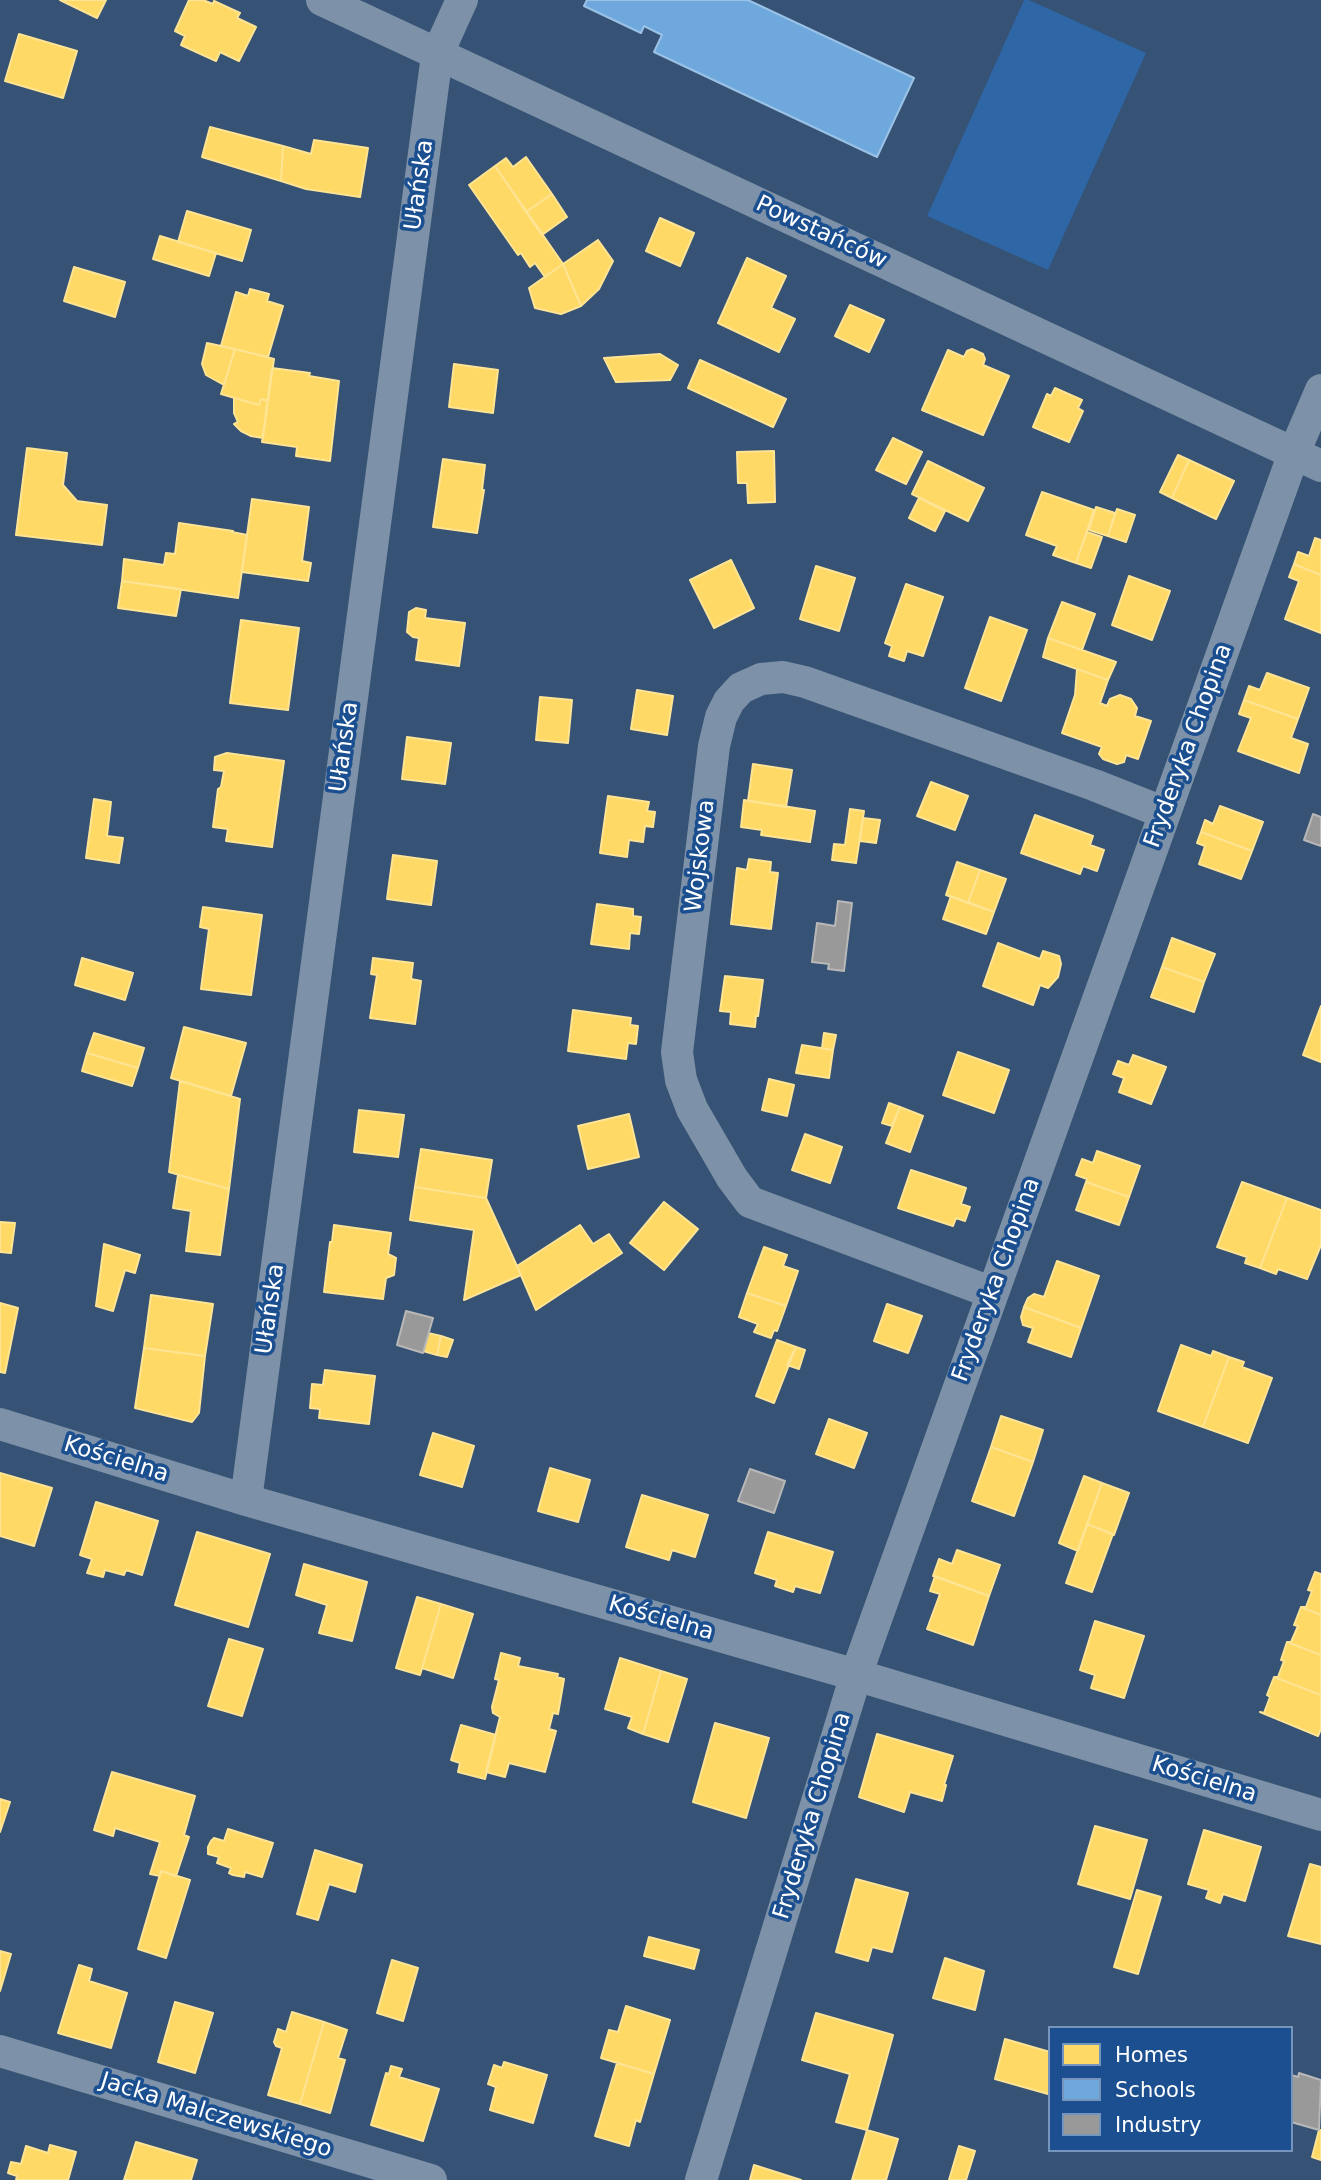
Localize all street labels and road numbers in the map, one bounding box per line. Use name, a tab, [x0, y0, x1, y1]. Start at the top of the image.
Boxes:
street label: Ułańska	[400, 138, 440, 232]
street label: Powstańców	[751, 191, 891, 275]
street label: Fryderyka Chopina	[1139, 640, 1239, 852]
street label: Ułańska	[325, 700, 365, 794]
street label: Wojskowa	[680, 798, 722, 914]
street label: Fryderyka Chopina	[947, 1174, 1047, 1386]
street label: Ułańska	[251, 1262, 291, 1356]
street label: Kościelna	[60, 1431, 172, 1489]
street label: Kościelna	[605, 1591, 717, 1647]
street label: Fryderyka Chopina	[768, 1709, 858, 1923]
street label: Kościelna	[1148, 1751, 1260, 1809]
street label: Jacka Malczewskiego	[97, 2068, 335, 2164]

